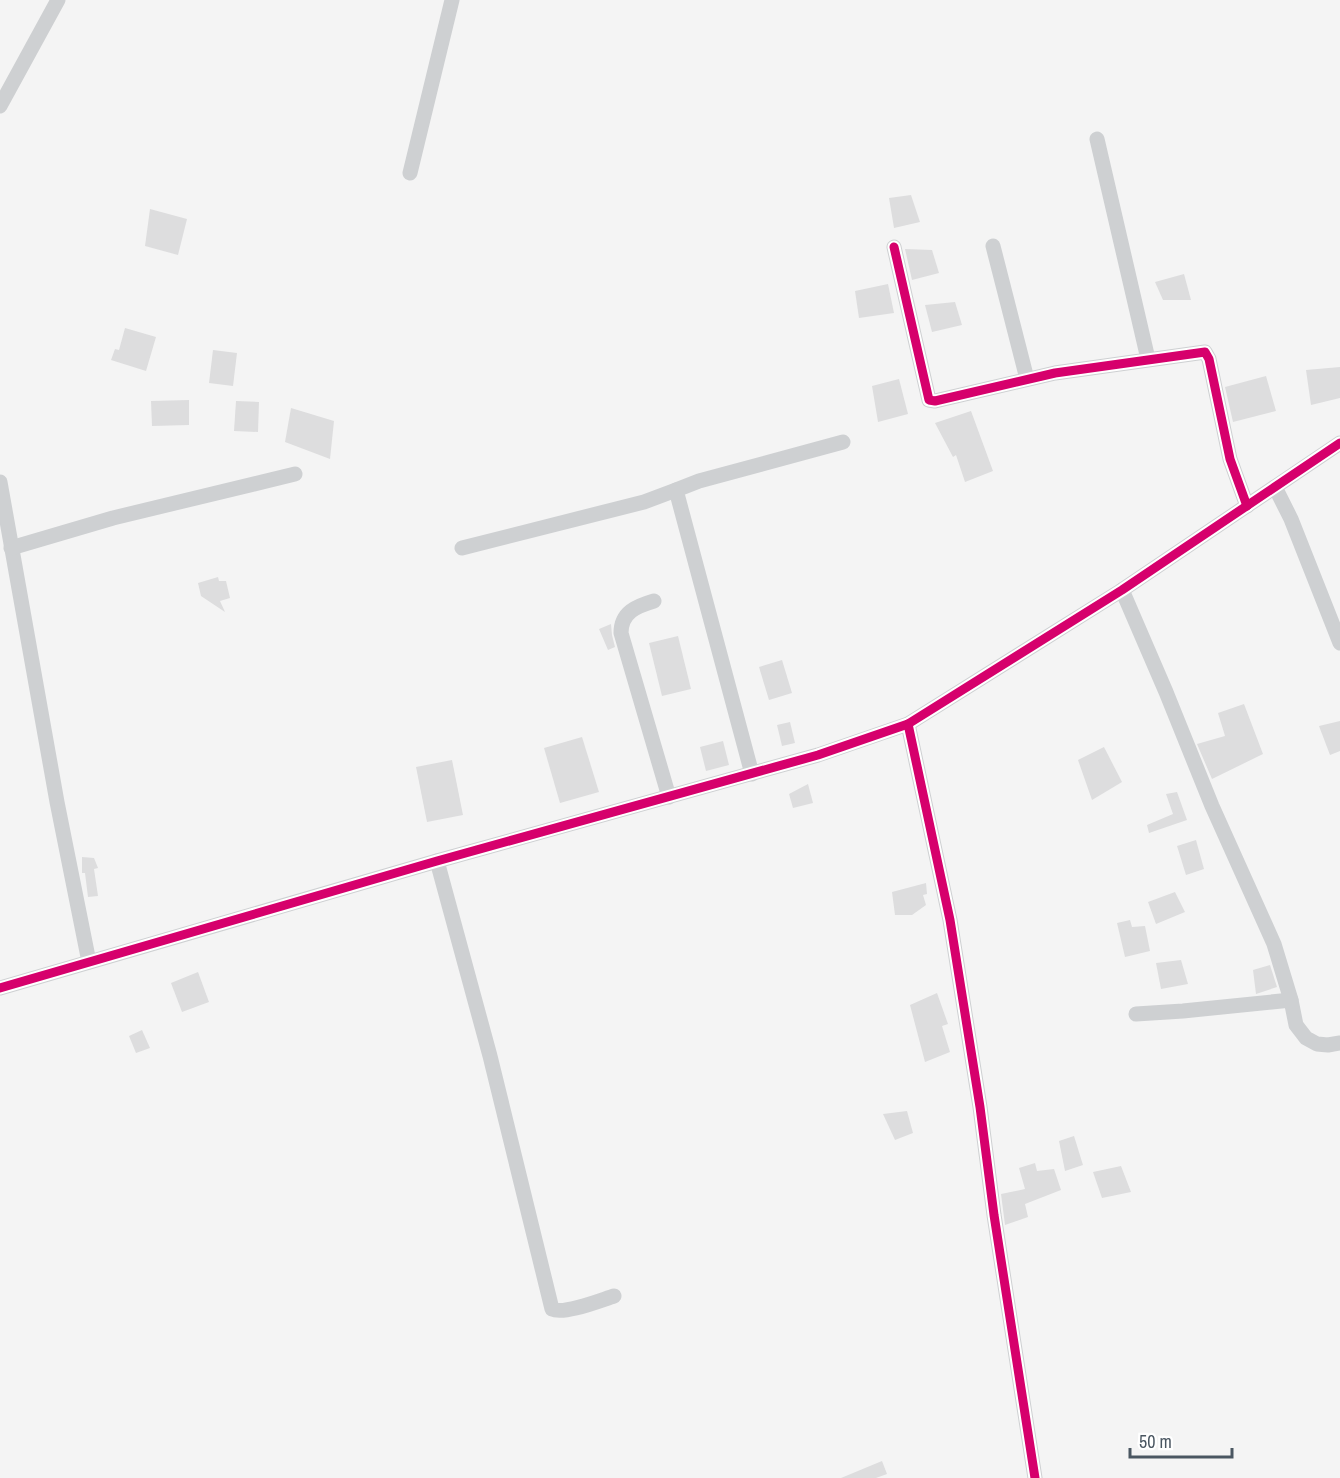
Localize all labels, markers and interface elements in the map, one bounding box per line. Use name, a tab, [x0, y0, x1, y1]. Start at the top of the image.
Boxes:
scale bar	[1130, 1421, 1232, 1459]
text: 50 m	[1139, 1429, 1172, 1454]

